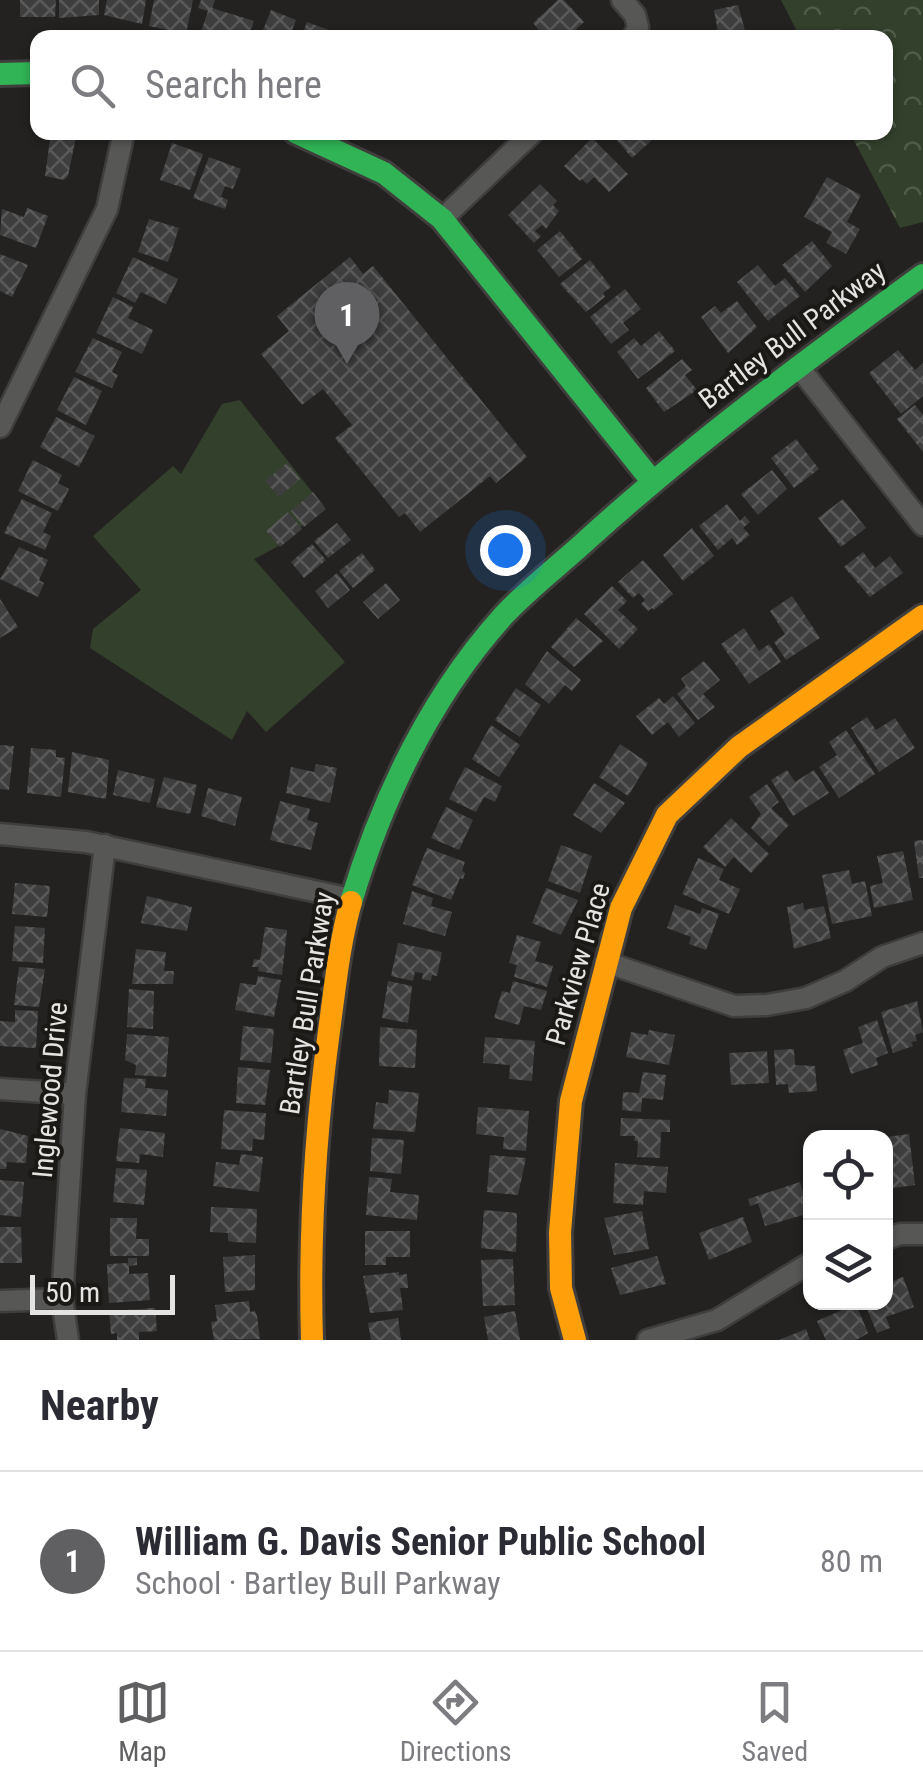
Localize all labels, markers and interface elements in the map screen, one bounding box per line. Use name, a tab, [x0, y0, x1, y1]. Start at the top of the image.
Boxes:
search box	[30, 30, 893, 140]
icon: search	[65, 58, 120, 113]
text: Search here	[145, 63, 322, 107]
street label: Bartley Bull Parkway	[692, 254, 892, 416]
pin: 1	[314, 282, 380, 364]
your location	[480, 525, 531, 576]
street label: Parkview Place	[539, 879, 617, 1049]
street label: Bartley Bull Parkway	[273, 889, 341, 1117]
street label: Inglewood Drive	[26, 1001, 74, 1179]
map controls	[803, 1130, 893, 1310]
button: locate	[803, 1130, 893, 1220]
button: layers	[803, 1220, 893, 1310]
scale bar	[30, 1270, 175, 1314]
text: 50 m	[45, 1276, 100, 1309]
text: Nearby	[40, 1381, 159, 1430]
text: William G. Davis Senior Public School	[135, 1520, 706, 1564]
text: 1	[64, 1542, 81, 1580]
text: 80 m	[820, 1542, 883, 1580]
text: School · Bartley Bull Parkway	[135, 1564, 501, 1602]
tab: Map	[115, 1675, 170, 1768]
tab: Directions	[400, 1675, 512, 1768]
tab: Saved	[741, 1675, 808, 1768]

